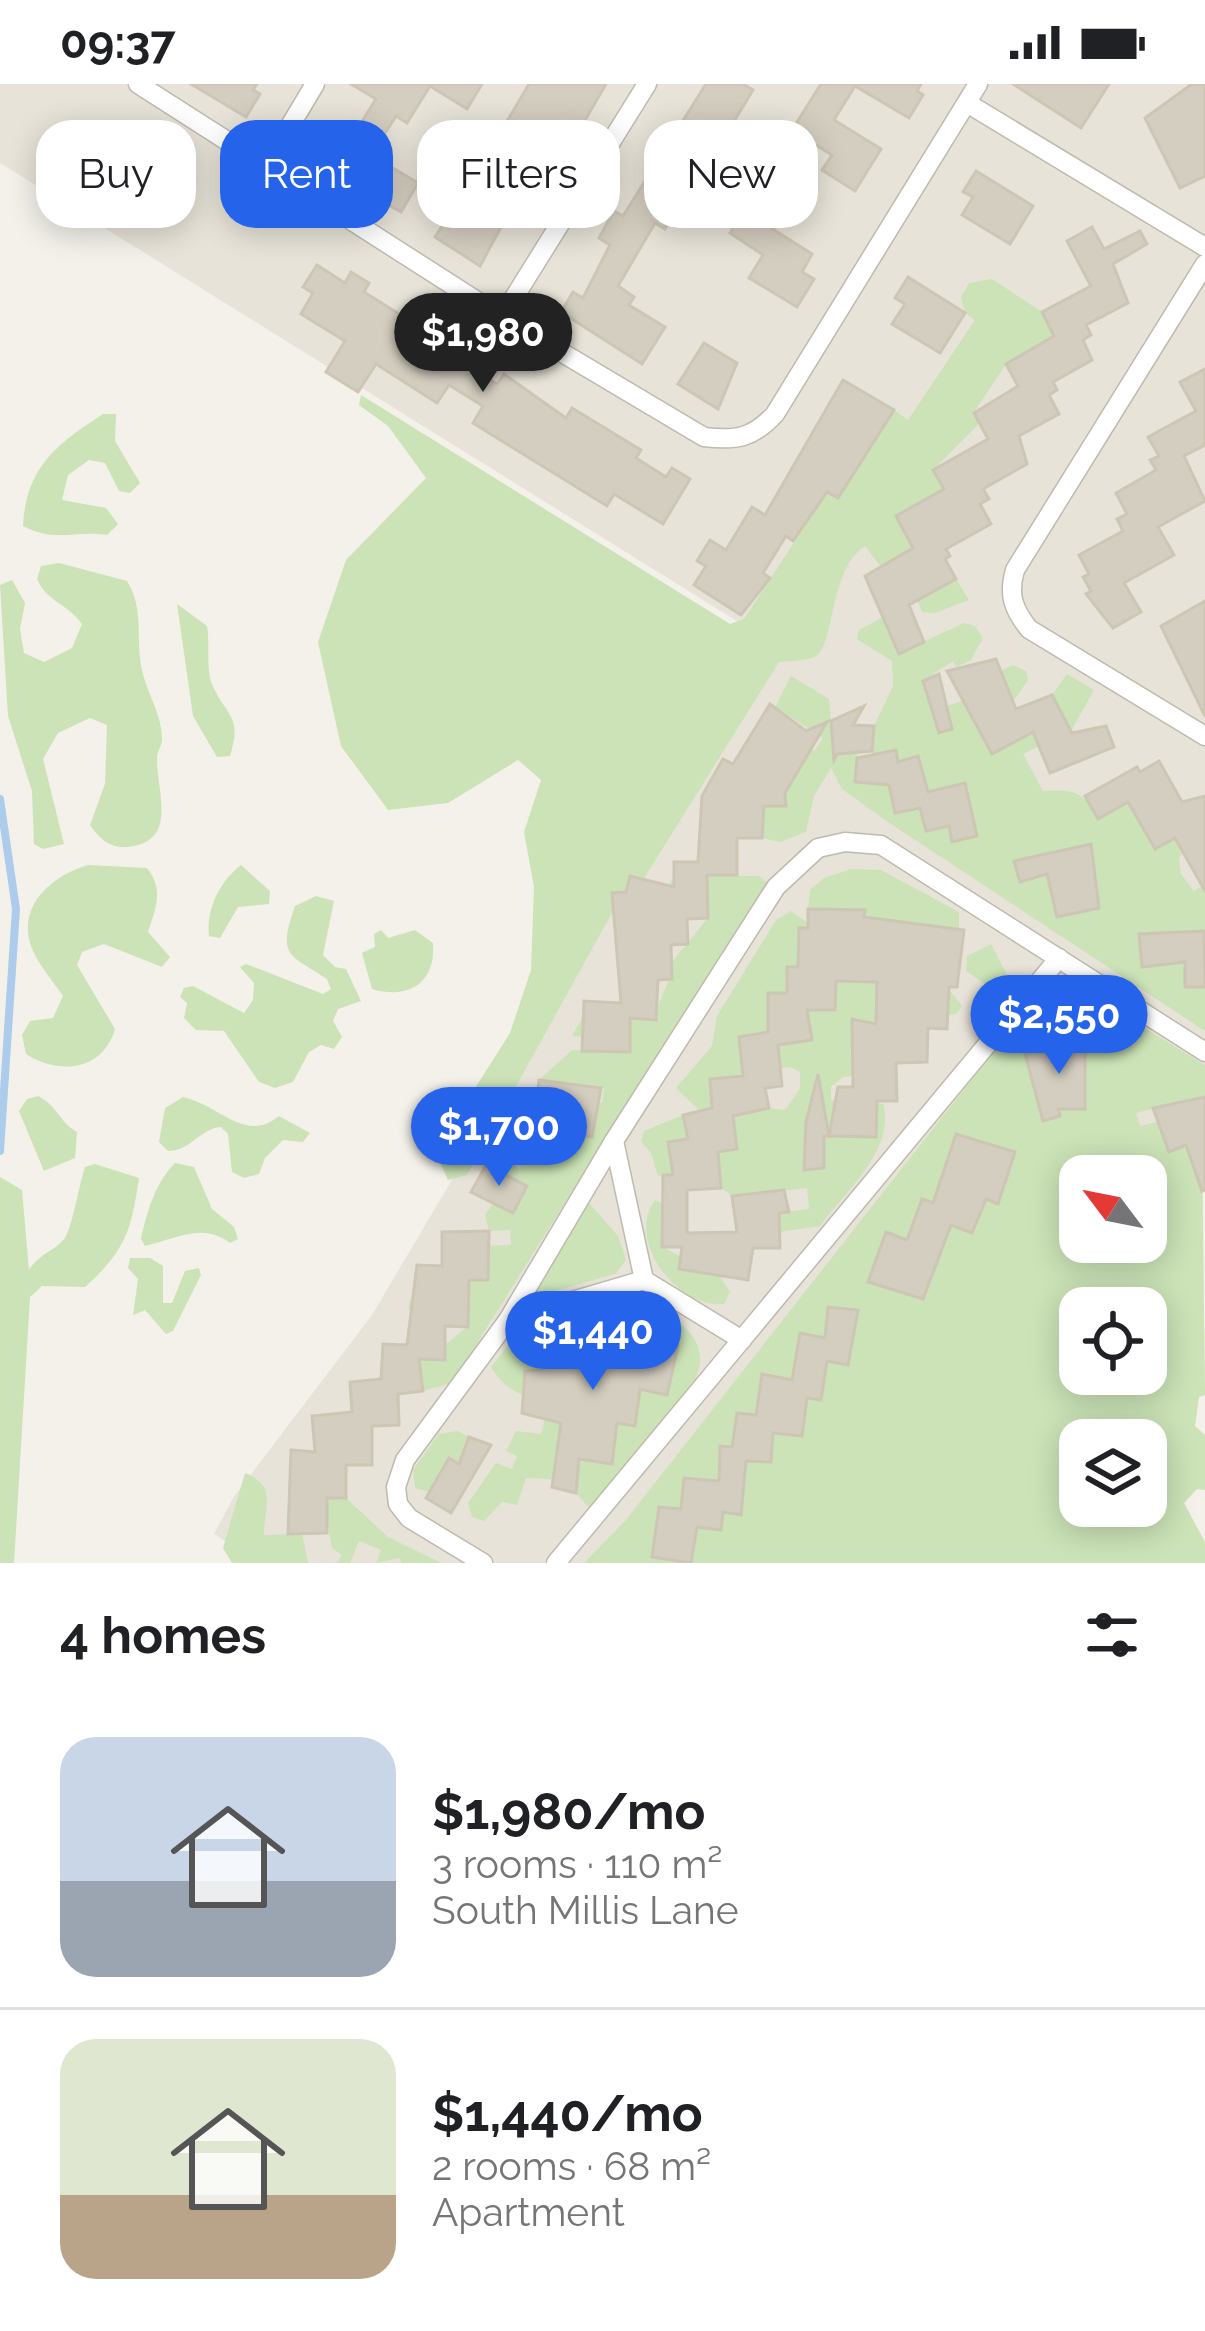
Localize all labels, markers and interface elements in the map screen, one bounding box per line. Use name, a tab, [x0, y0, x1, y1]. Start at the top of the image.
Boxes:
text: 09:37	[60, 16, 176, 69]
chip: Buy	[36, 120, 196, 228]
chip: Rent	[220, 120, 393, 228]
chip: Filters	[417, 120, 620, 228]
chip: New	[644, 120, 818, 228]
pin: $1,980	[385, 293, 581, 395]
text: $1,980	[421, 309, 545, 355]
pin: $2,550	[961, 975, 1157, 1077]
text: $2,550	[998, 991, 1120, 1037]
pin: $1,700	[401, 1087, 597, 1189]
text: $1,700	[438, 1103, 560, 1149]
north arrow	[1059, 1155, 1167, 1263]
map controls	[1059, 1155, 1167, 1527]
button: locate	[1059, 1287, 1167, 1395]
pin: $1,440	[495, 1291, 691, 1393]
text: $1,440	[532, 1307, 654, 1353]
button: layers	[1059, 1419, 1167, 1527]
icon: filters	[1079, 1602, 1145, 1668]
text: 4 homes	[60, 1605, 266, 1665]
text: $1,980/mo	[432, 1781, 705, 1841]
icon: home	[156, 1785, 300, 1929]
text: 3 rooms · 110 m²	[432, 1841, 722, 1887]
text: South Millis Lane	[432, 1887, 739, 1933]
text: $1,440/mo	[432, 2083, 703, 2143]
icon: home	[156, 2087, 300, 2231]
text: 2 rooms · 68 m²	[432, 2143, 711, 2189]
text: Apartment	[432, 2189, 625, 2235]

